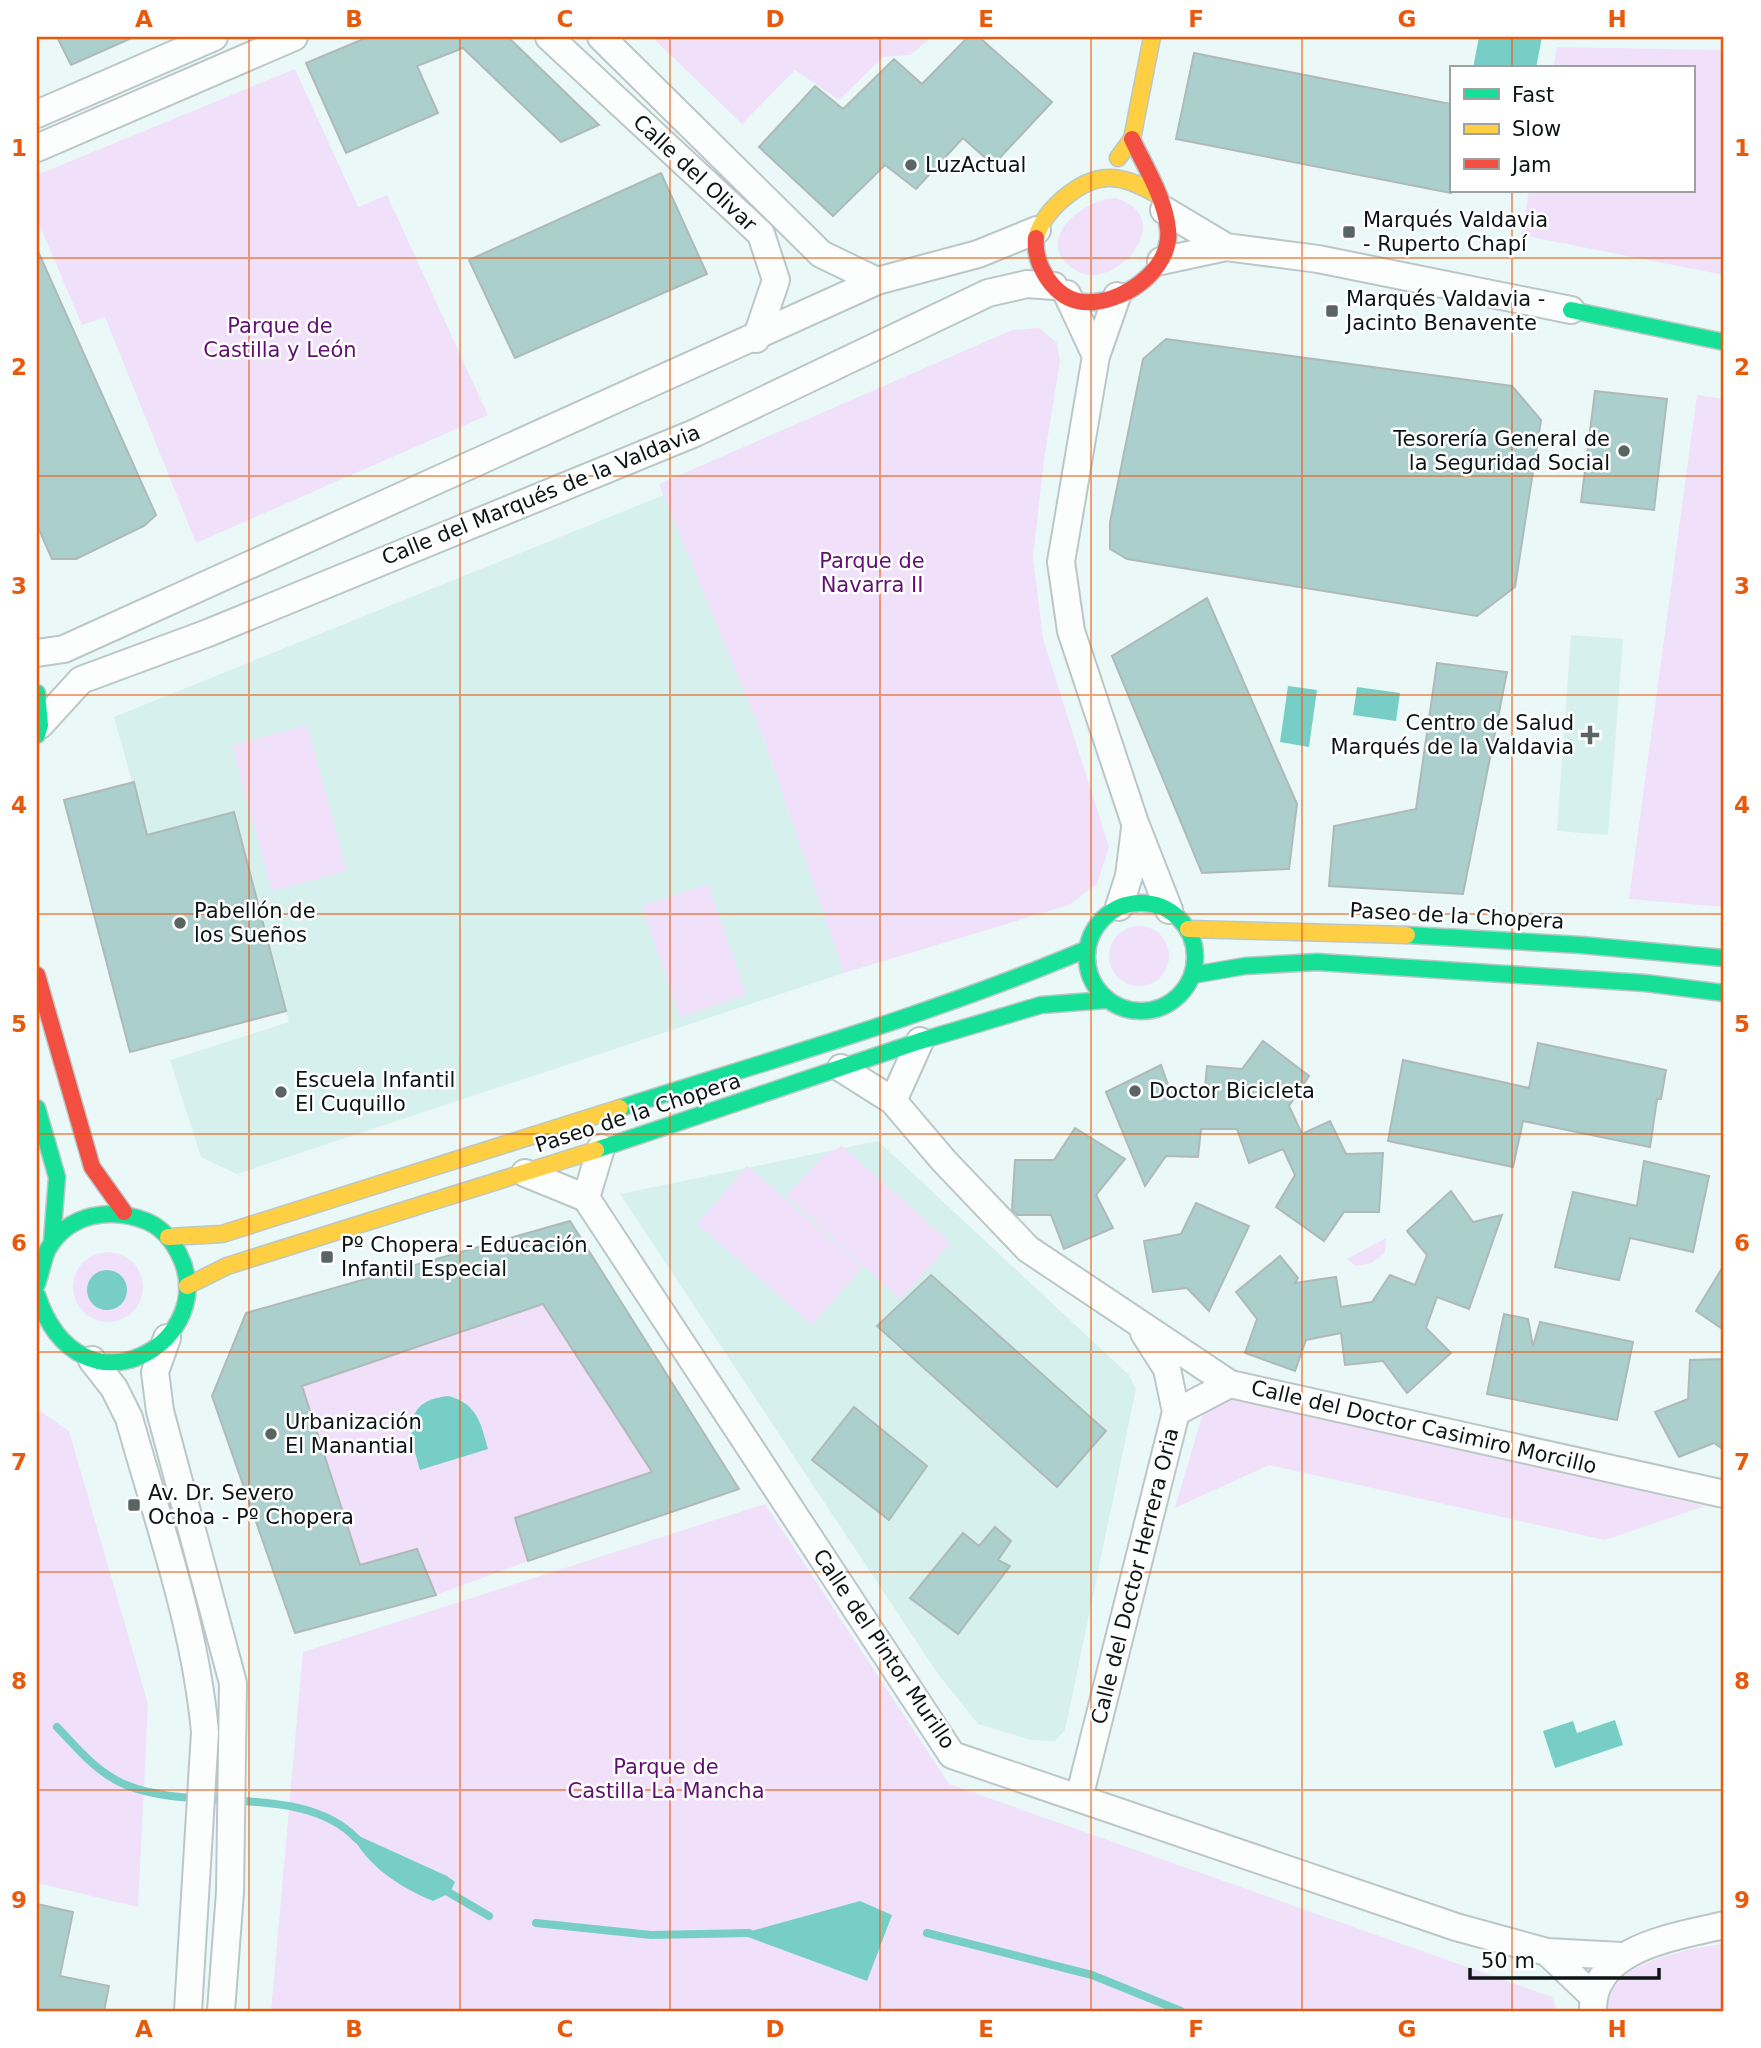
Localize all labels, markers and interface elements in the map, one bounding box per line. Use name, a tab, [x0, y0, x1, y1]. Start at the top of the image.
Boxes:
text: A	[135, 6, 153, 32]
text: B	[345, 6, 363, 32]
text: C	[557, 6, 573, 32]
text: D	[765, 6, 785, 32]
text: E	[978, 6, 994, 32]
text: F	[1188, 6, 1204, 32]
text: G	[1398, 6, 1416, 32]
text: H	[1607, 6, 1627, 32]
legend	[1450, 66, 1694, 192]
text: Fast	[1512, 83, 1554, 107]
street label: Calle del Olivar	[628, 110, 762, 236]
text: Slow	[1512, 117, 1561, 141]
text: 1	[11, 135, 27, 161]
text: 1	[1734, 135, 1750, 161]
place label: LuzActual	[925, 153, 1026, 177]
text: Jam	[1510, 153, 1552, 177]
marker: LuzActual	[903, 157, 919, 173]
place label: Marqués Valdavia - Ruperto Chapí	[1363, 208, 1548, 256]
marker: Marqués Valdavia - Ruperto Chapí	[1341, 224, 1357, 240]
place label: Marqués Valdavia - Jacinto Benavente	[1344, 287, 1545, 335]
marker: Marqués Valdavia - Jacinto Benavente	[1324, 303, 1340, 319]
park label: Parque de Castilla y León	[203, 314, 357, 362]
text: 2	[11, 354, 27, 380]
text: 2	[1734, 354, 1750, 380]
street label: Calle del Marqués de la Valdavia	[378, 420, 704, 570]
place label: Tesorería General de la Seguridad Social	[1392, 427, 1610, 475]
marker: Tesorería General de la Seguridad Social	[1616, 443, 1632, 459]
park label: Parque de Navarra II	[819, 549, 925, 597]
text: 3	[11, 573, 27, 599]
text: 3	[1734, 573, 1750, 599]
place label: Centro de Salud Marqués de la Valdavia	[1331, 711, 1574, 759]
marker: Centro de Salud Marqués de la Valdavia	[1580, 725, 1600, 745]
text: 4	[11, 792, 27, 818]
text: 4	[1734, 792, 1750, 818]
street label: Paseo de la Chopera	[1349, 898, 1565, 934]
place label: Pabellón de los Sueños	[194, 899, 316, 947]
marker: Pabellón de los Sueños	[172, 915, 188, 931]
text: 5	[11, 1011, 27, 1037]
text: 5	[1734, 1011, 1750, 1037]
place label: Escuela Infantil El Cuquillo	[295, 1068, 455, 1116]
street label: Paseo de la Chopera	[532, 1068, 744, 1158]
place label: Doctor Bicicleta	[1149, 1079, 1315, 1103]
marker: Doctor Bicicleta	[1127, 1083, 1143, 1099]
marker: Escuela Infantil El Cuquillo	[273, 1084, 289, 1100]
text: 6	[11, 1230, 27, 1256]
text: 6	[1734, 1230, 1750, 1256]
place label: Pº Chopera - Educación Infantil Especial	[341, 1233, 588, 1281]
marker: Pº Chopera - Educación Infantil Especial	[319, 1249, 335, 1265]
street label: Calle del Doctor Casimiro Morcillo	[1249, 1376, 1599, 1478]
place label: Urbanización El Manantial	[285, 1410, 422, 1458]
street label: Calle del Doctor Herrera Oria	[1087, 1425, 1183, 1727]
marker: Urbanización El Manantial	[263, 1426, 279, 1442]
text: 7	[11, 1449, 27, 1475]
text: 7	[1734, 1449, 1750, 1475]
place label: Av. Dr. Severo Ochoa - Pº Chopera	[148, 1481, 354, 1529]
marker: Av. Dr. Severo Ochoa - Pº Chopera	[126, 1497, 142, 1513]
street label: Calle del Pintor Murillo	[808, 1545, 960, 1753]
text: 8	[11, 1668, 27, 1694]
text: 8	[1734, 1668, 1750, 1694]
park label: Parque de Castilla La Mancha	[567, 1755, 765, 1803]
text: 9	[11, 1887, 27, 1913]
text: 9	[1734, 1887, 1750, 1913]
scale bar	[1470, 1936, 1660, 1980]
text: 50 m	[1481, 1949, 1535, 1973]
text: A	[135, 2016, 153, 2042]
text: B	[345, 2016, 363, 2042]
text: C	[557, 2016, 573, 2042]
text: D	[765, 2016, 785, 2042]
text: E	[978, 2016, 994, 2042]
text: F	[1188, 2016, 1204, 2042]
text: G	[1398, 2016, 1416, 2042]
text: H	[1607, 2016, 1627, 2042]

